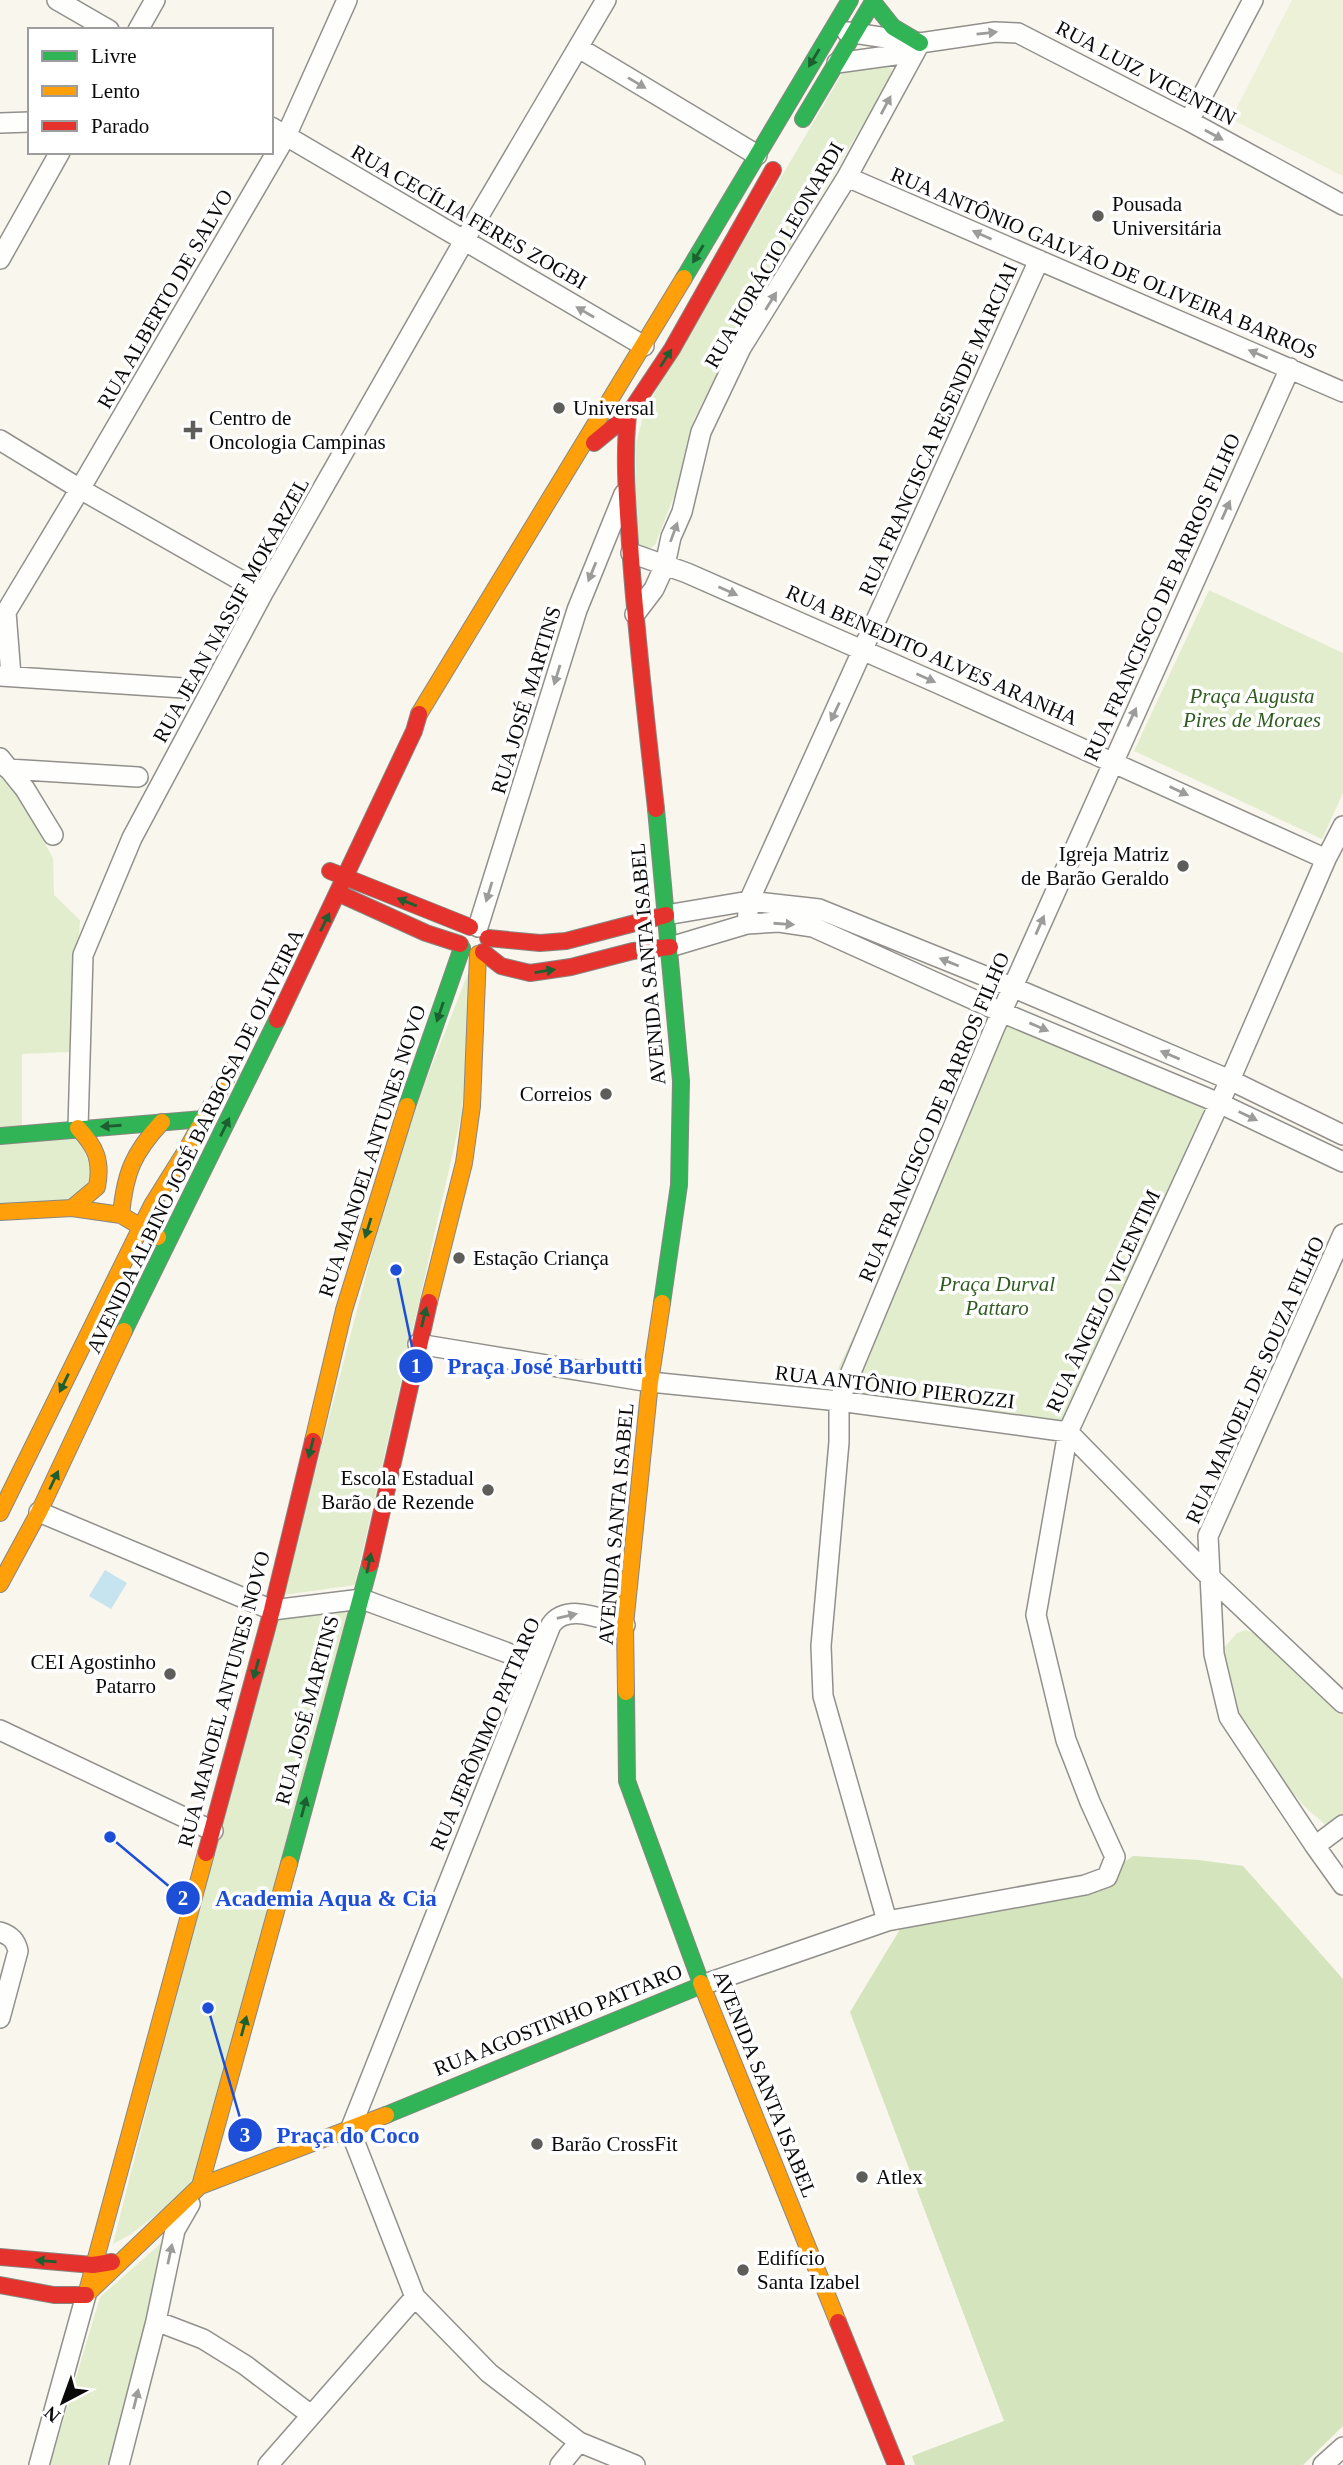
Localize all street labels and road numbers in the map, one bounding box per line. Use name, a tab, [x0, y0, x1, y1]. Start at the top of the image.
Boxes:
street label: RUA LUIZ VICENTIN	[1052, 15, 1240, 131]
street label: RUA HORÁCIO LEONARDI	[699, 138, 849, 372]
street label: RUA CECÍLIA FERES ZOGBI	[347, 140, 591, 294]
street label: RUA ANTÔNIO GALVÃO DE OLIVEIRA BARROS	[887, 162, 1321, 364]
street label: RUA ALBERTO DE SALVO	[92, 185, 238, 413]
street label: RUA FRANCISCA RESENDE MARCIAI	[854, 259, 1022, 599]
street label: RUA FRANCISCO DE BARROS FILHO	[1079, 430, 1245, 764]
street label: RUA JEAN NASSIF MOKARZEL	[148, 473, 314, 747]
street label: RUA BENEDITO ALVES ARANHA	[782, 580, 1082, 731]
street label: RUA JOSÉ MARTINS	[486, 603, 566, 797]
street label: AVENIDA SANTA ISABEL	[625, 842, 671, 1086]
street label: AVENIDA ALBINO JOSÉ BARBOSA DE OLIVEIRA	[81, 924, 309, 1357]
street label: RUA FRANCISCO DE BARROS FILHO	[853, 949, 1015, 1285]
street label: RUA MANOEL ANTUNES NOVO	[313, 1002, 431, 1300]
street label: RUA ÂNGELO VICENTIM	[1041, 1186, 1165, 1416]
street label: RUA MANOEL DE SOUZA FILHO	[1181, 1233, 1329, 1527]
street label: RUA ANTÔNIO PIEROZZI	[774, 1360, 1016, 1414]
street label: AVENIDA SANTA ISABEL	[593, 1402, 639, 1646]
street label: RUA MANOEL ANTUNES NOVO	[173, 1548, 275, 1850]
street label: RUA JOSÉ MARTINS	[270, 1613, 344, 1807]
street label: RUA JERÔNIMO PATTARO	[425, 1614, 545, 1854]
street label: RUA AGOSTINHO PATTARO	[430, 1959, 686, 2081]
street label: AVENIDA SANTA ISABEL	[708, 1967, 822, 2201]

